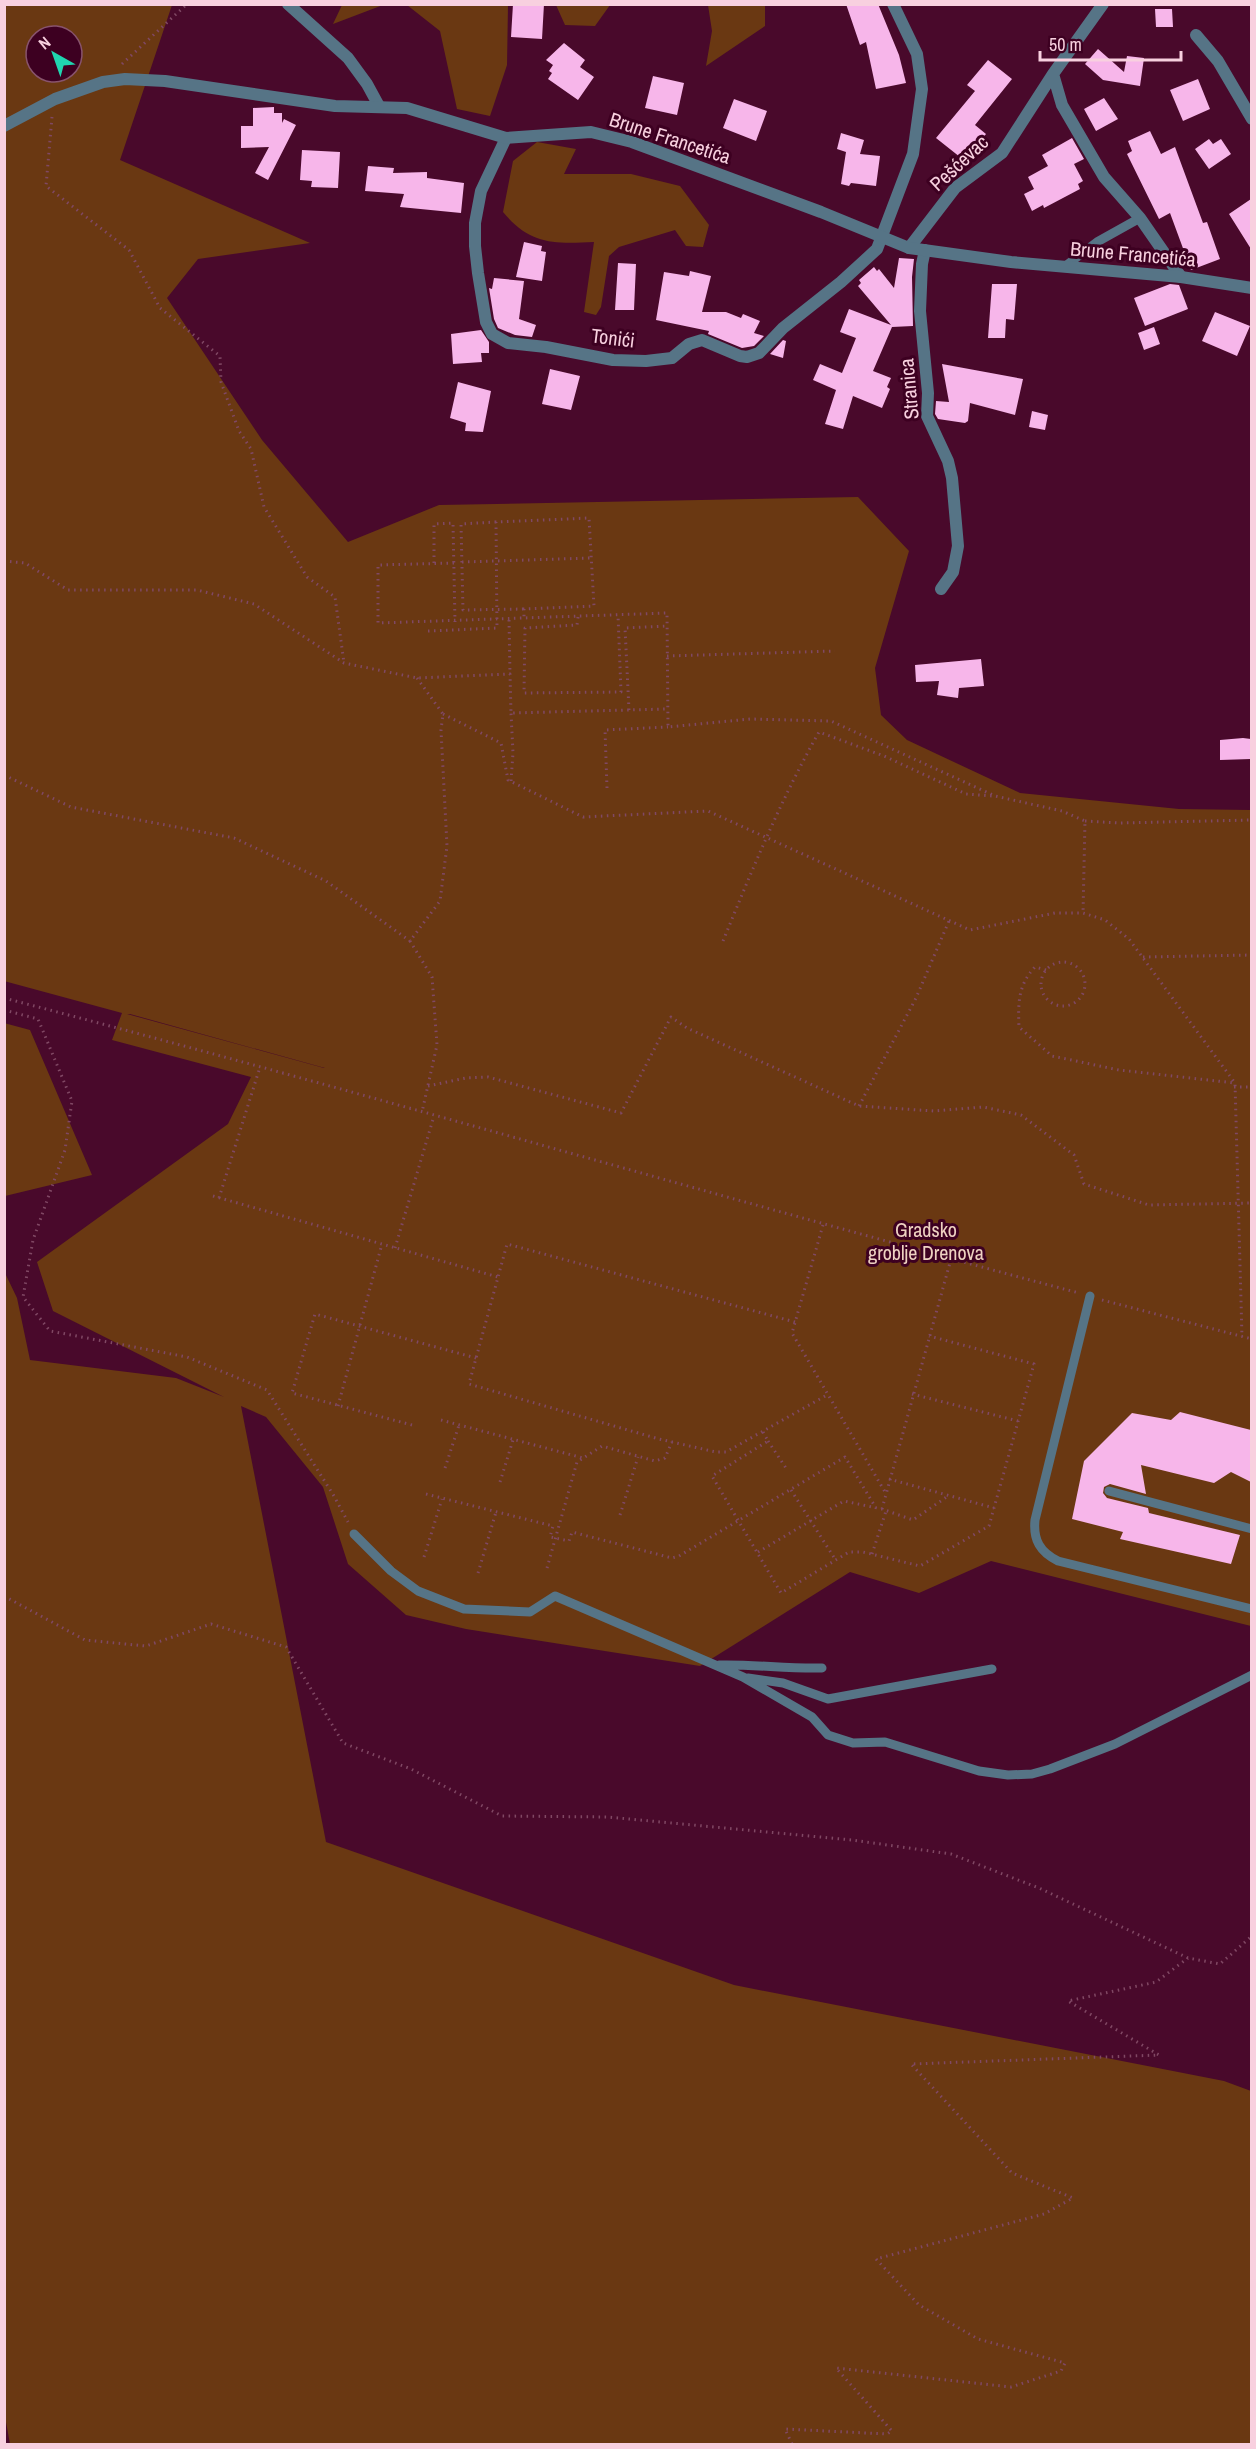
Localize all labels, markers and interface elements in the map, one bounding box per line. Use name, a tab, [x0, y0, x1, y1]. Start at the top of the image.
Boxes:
north arrow	[24, 24, 84, 84]
scale bar	[1040, 24, 1181, 62]
text: N	[34, 31, 55, 54]
text: 50 m	[1049, 32, 1082, 57]
street label: Brune Francetića	[606, 105, 734, 170]
street label: Pešćevac	[923, 129, 994, 197]
street label: Brune Francetića	[1069, 235, 1197, 272]
street label: Tonići	[590, 321, 636, 354]
street label: Stranica	[892, 357, 925, 421]
park label: Gradsko groblje Drenova	[868, 1216, 984, 1266]

